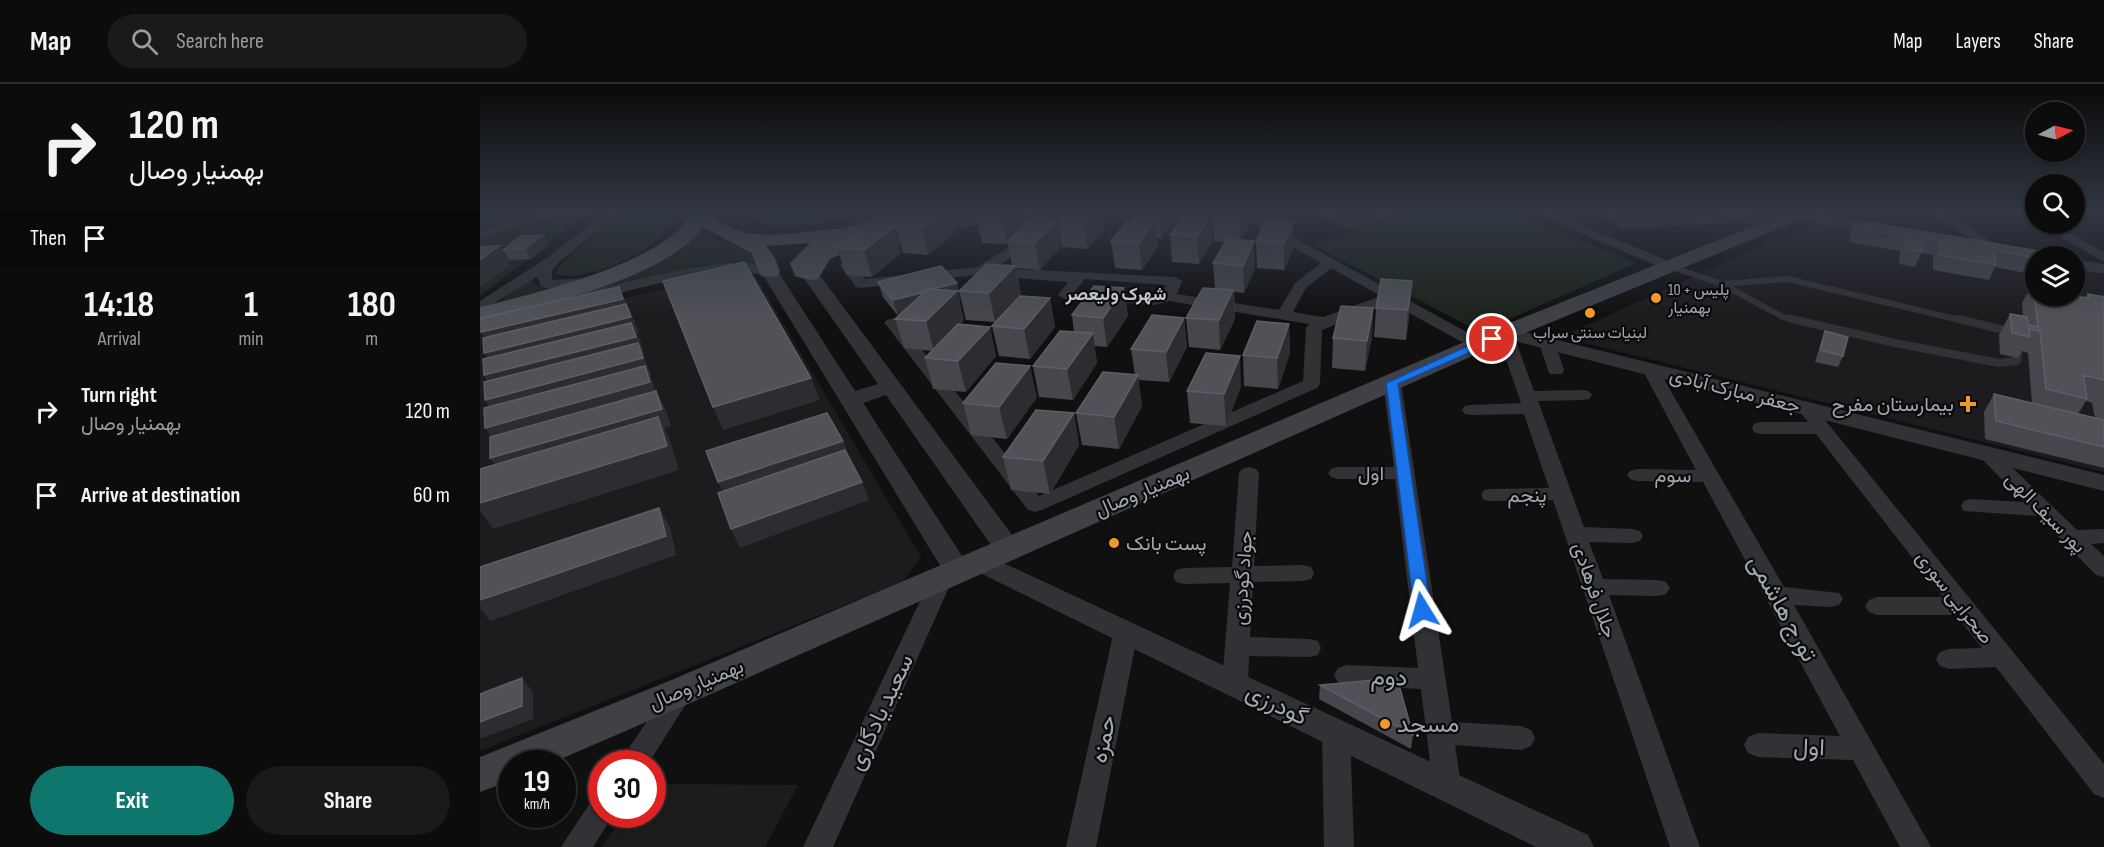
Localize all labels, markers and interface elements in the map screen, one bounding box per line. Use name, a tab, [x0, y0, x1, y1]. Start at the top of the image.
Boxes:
search box	[107, 14, 527, 68]
text: Map	[30, 25, 71, 58]
icon: search	[128, 25, 161, 58]
text: Search here	[176, 28, 264, 55]
text: Map	[1893, 29, 1922, 54]
text: Layers	[1955, 29, 2001, 54]
text: Share	[2034, 29, 2074, 54]
text: 120 m	[129, 100, 219, 151]
north arrow	[2025, 102, 2085, 162]
map controls	[2025, 102, 2085, 306]
icon: right	[30, 108, 108, 186]
text: بهمنیار وصال	[129, 155, 264, 187]
button: search	[2025, 174, 2085, 234]
icon: arrive	[78, 222, 111, 255]
text: Then	[30, 225, 66, 252]
button: layers	[2025, 246, 2085, 306]
place label: پلیس + 10 بهمنیار	[1667, 281, 1729, 318]
text: 14:18	[84, 284, 154, 327]
text: 1	[244, 284, 258, 327]
text: 180	[348, 284, 396, 327]
district label: شهرک ولیعصر	[1065, 284, 1166, 305]
marker: پلیس + 10 بهمنیار	[1649, 291, 1663, 305]
marker: لبنیات سنتی سراب	[1583, 306, 1597, 320]
pin	[1466, 313, 1517, 364]
icon: arrive	[1475, 322, 1508, 355]
place label: لبنیات سنتی سراب	[1533, 324, 1647, 343]
text: Arrival	[98, 327, 141, 351]
text: min	[238, 327, 264, 351]
text: m	[365, 327, 378, 351]
street label: جعفر مبارک آبادی	[1667, 363, 1803, 419]
text: Turn right	[81, 382, 157, 409]
place label: بیمارستان مفرح	[1832, 393, 1954, 418]
icon: right	[30, 395, 63, 428]
marker: بیمارستان مفرح	[1959, 395, 1977, 413]
text: 120 m	[406, 398, 450, 425]
text: بهمنیار وصال	[81, 412, 181, 436]
street label: بهمنیار وصال	[1092, 461, 1193, 523]
street label: اول	[1358, 462, 1384, 486]
street label: سوم	[1654, 464, 1691, 488]
street label: پور سیف الهی	[1999, 467, 2091, 559]
icon: arrive	[30, 479, 63, 512]
text: Arrive at destination	[81, 482, 240, 509]
text: 60 m	[413, 482, 450, 509]
street label: پنجم	[1507, 484, 1547, 509]
street label: جواد گودرزی	[1228, 530, 1258, 626]
place label: پست بانک	[1126, 532, 1207, 557]
marker: پست بانک	[1107, 536, 1121, 550]
street label: جلال فرهادی	[1567, 539, 1622, 641]
street label: صحرایی سوری	[1910, 546, 1998, 649]
street label: تورج هاشمی	[1740, 550, 1824, 667]
position arrow	[1390, 578, 1454, 642]
street label: سعید یادگاری	[841, 649, 920, 775]
street label: بهمنیار وصال	[646, 654, 747, 716]
street label: دوم	[1370, 662, 1408, 694]
street label: گودرزی	[1241, 677, 1313, 732]
place label: مسجد	[1397, 710, 1459, 739]
street label: حمزه	[1084, 712, 1123, 766]
marker: مسجد	[1378, 717, 1392, 731]
street label: اول	[1793, 732, 1825, 763]
speed limit sign: 30	[588, 750, 666, 828]
text: 19	[524, 764, 550, 800]
button: Exit	[30, 766, 234, 835]
button: Share	[246, 766, 450, 835]
text: km/h	[524, 795, 550, 814]

